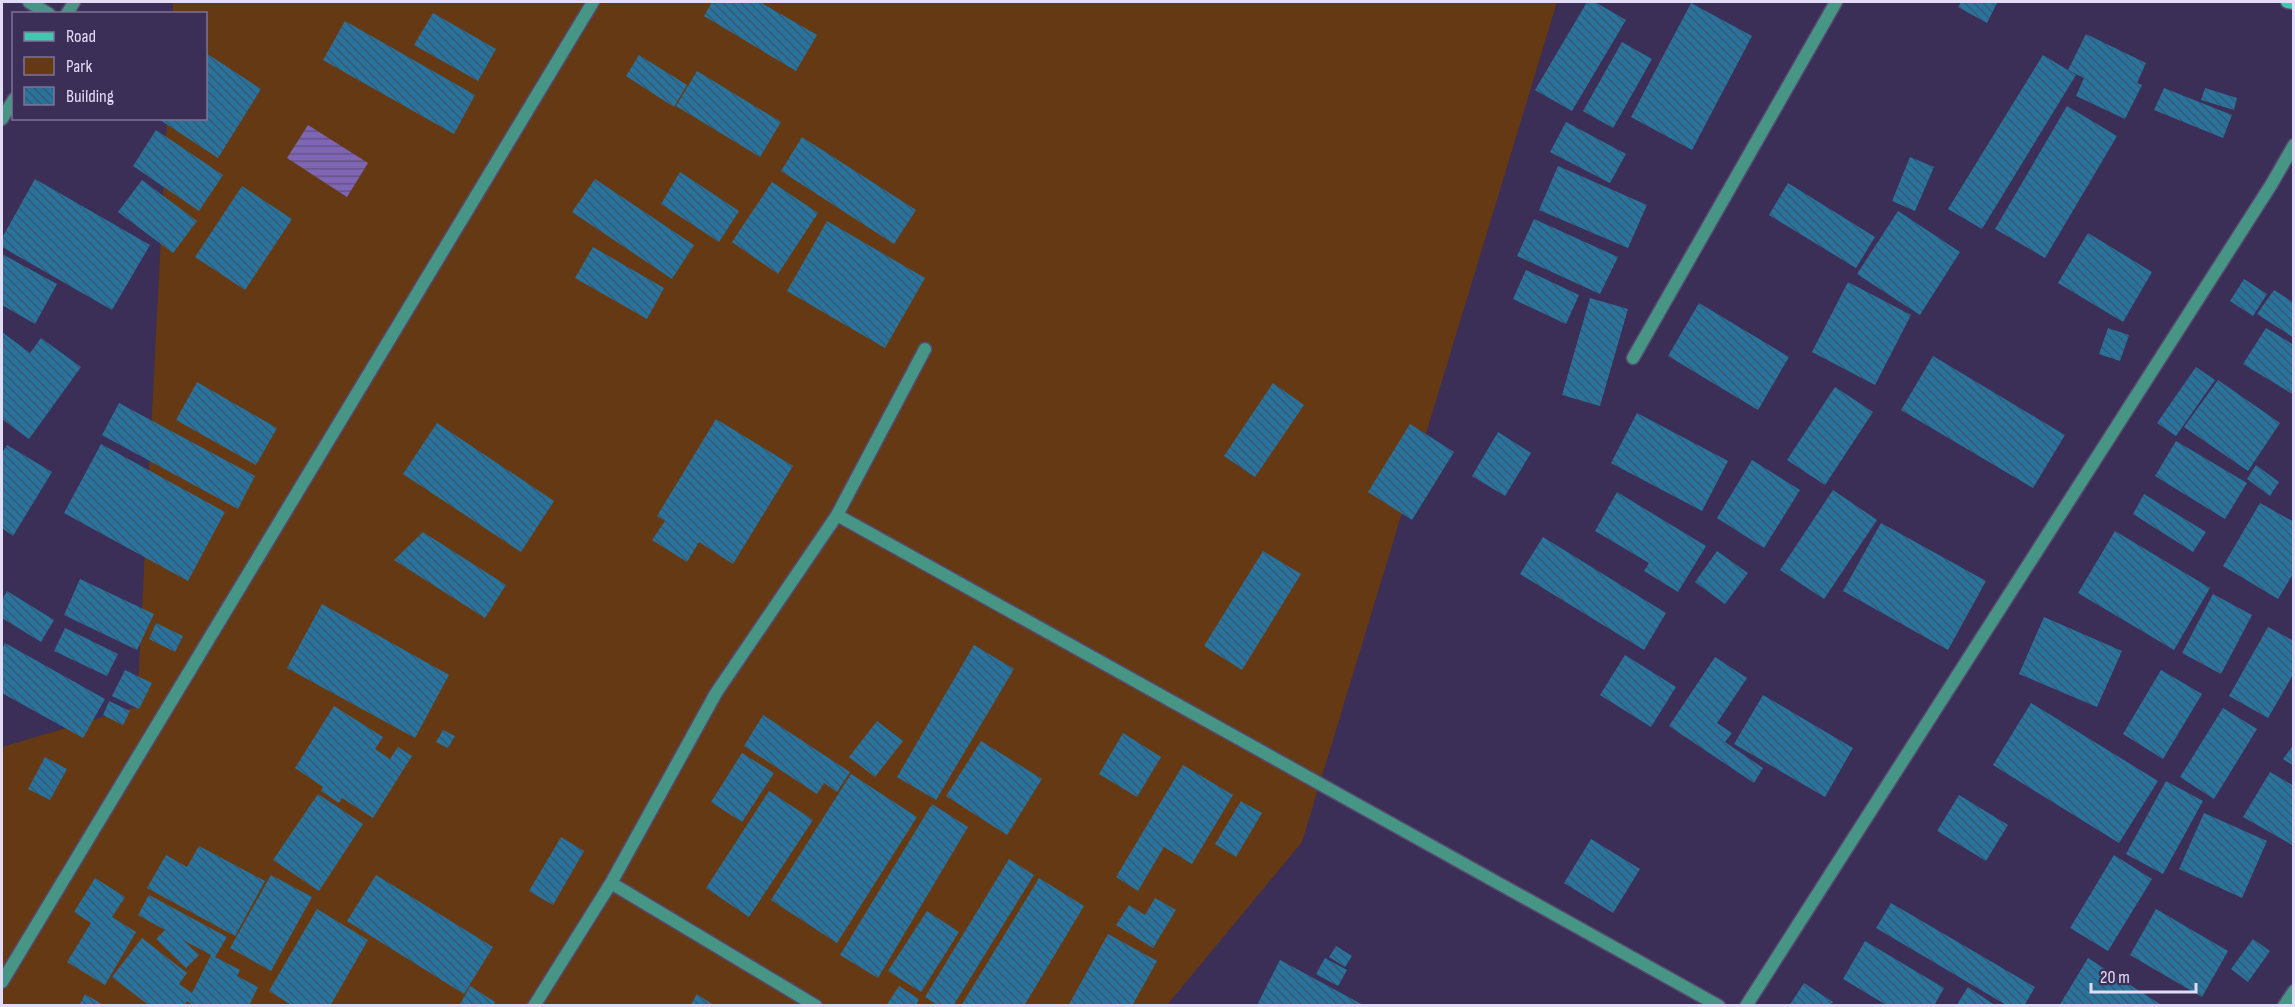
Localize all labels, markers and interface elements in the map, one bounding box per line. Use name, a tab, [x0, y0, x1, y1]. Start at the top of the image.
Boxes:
legend	[12, 12, 207, 120]
text: Road	[66, 26, 96, 47]
text: Park	[66, 56, 92, 77]
text: Building	[66, 86, 114, 107]
scale bar	[2091, 956, 2196, 994]
text: 20 m	[2100, 967, 2130, 988]

